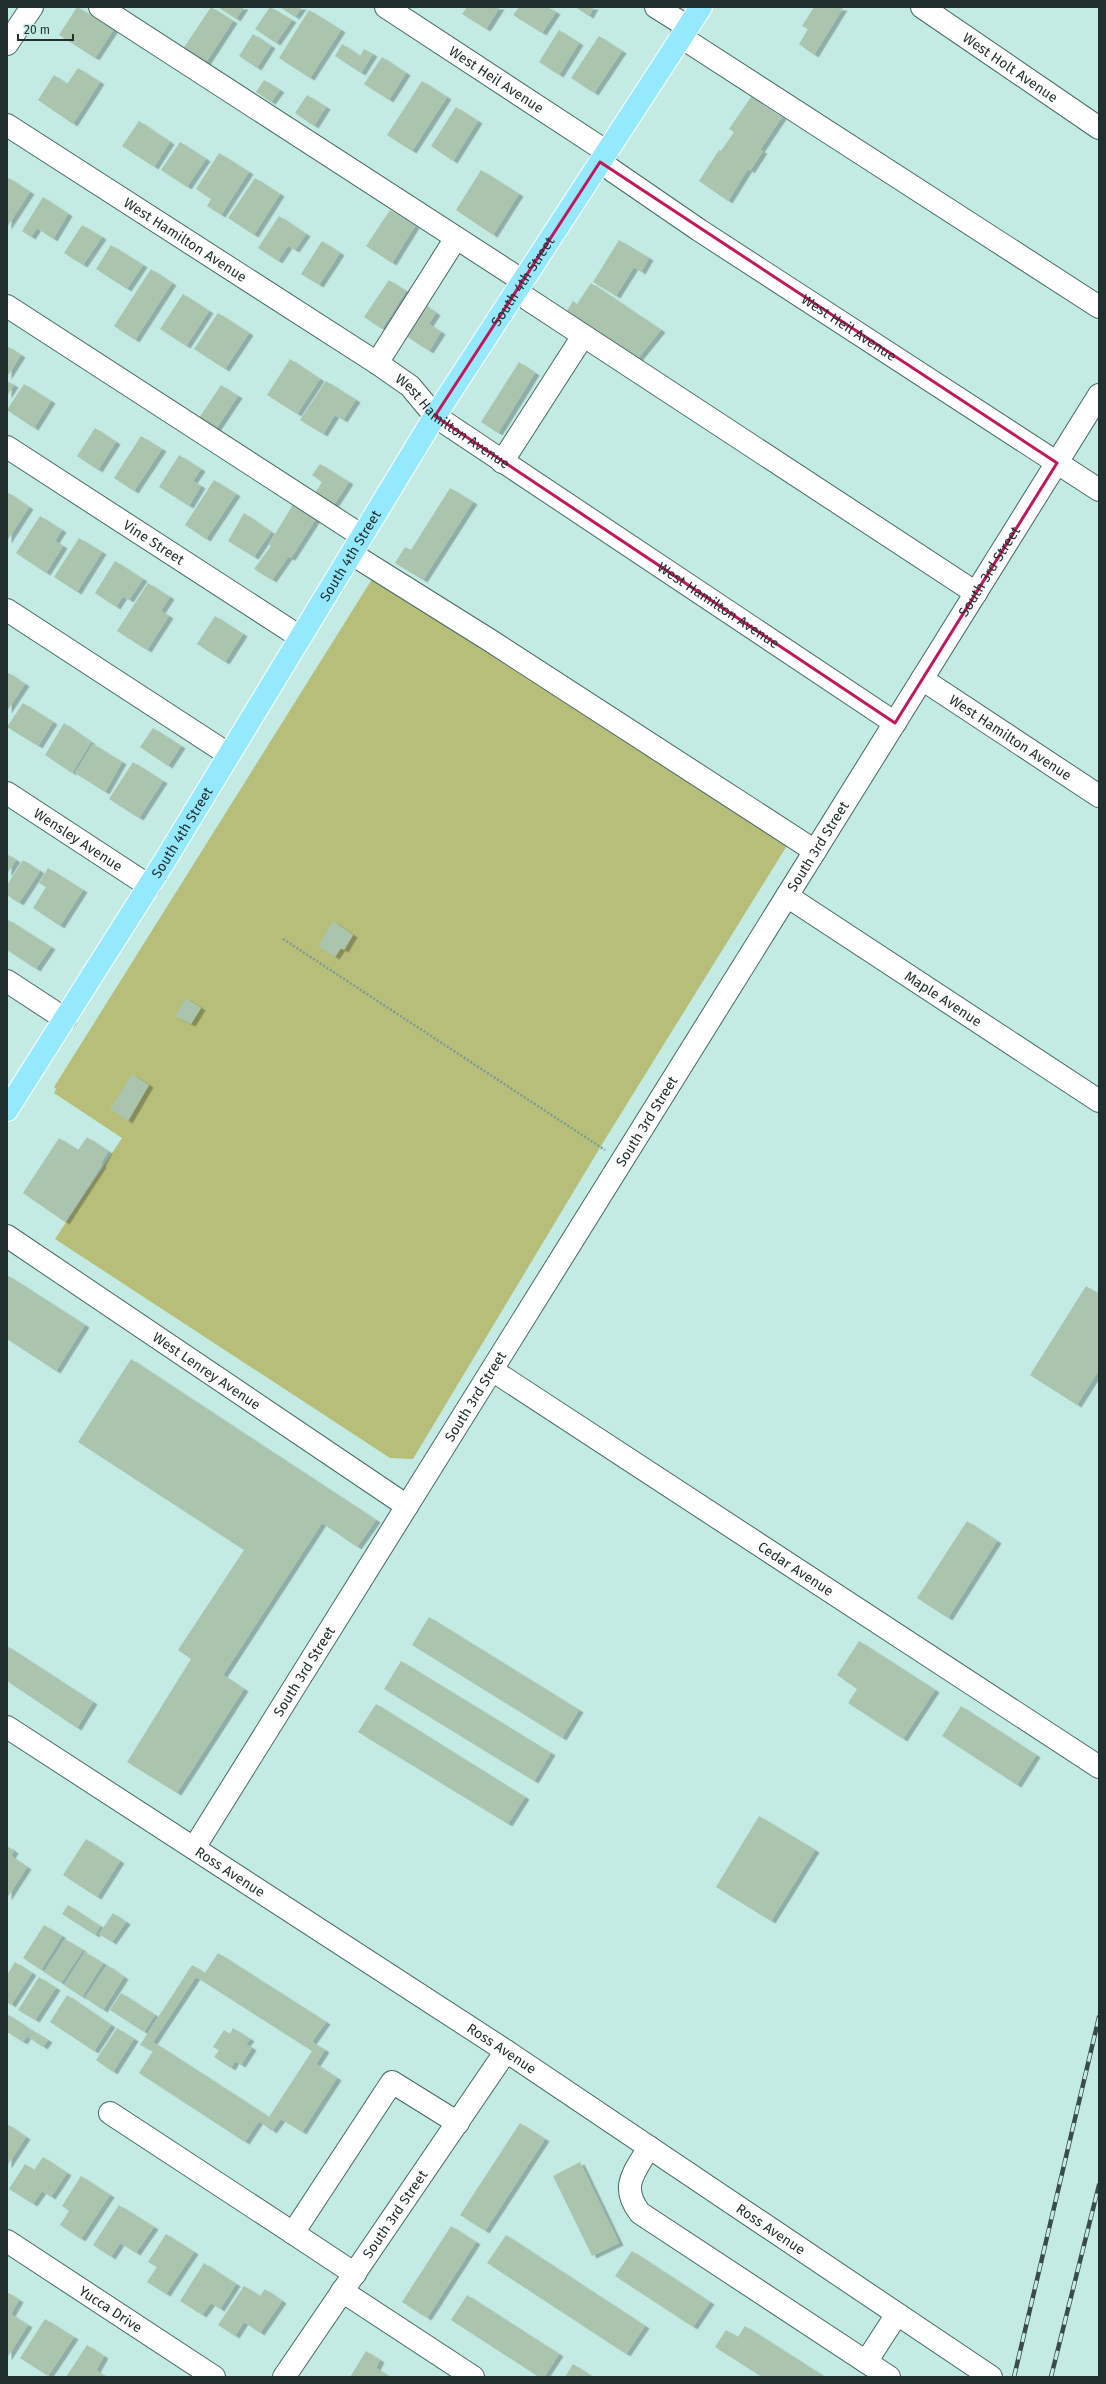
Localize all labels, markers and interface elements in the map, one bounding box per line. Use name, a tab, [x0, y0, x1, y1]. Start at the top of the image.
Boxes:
scale bar	[18, 16, 73, 42]
text: 20 m	[24, 23, 50, 37]
street label: West Holt Avenue	[959, 29, 1061, 106]
street label: West Heil Avenue	[446, 42, 547, 117]
street label: West Hamilton Avenue	[121, 194, 250, 286]
street label: South 4th Street	[487, 233, 558, 329]
street label: West Heil Avenue	[798, 290, 900, 365]
street label: West Hamilton Avenue	[392, 370, 513, 472]
street label: South 4th Street	[316, 506, 385, 604]
street label: Vine Street	[120, 516, 188, 569]
street label: South 3rd Street	[955, 522, 1024, 620]
street label: West Hamilton Avenue	[654, 558, 783, 652]
street label: West Hamilton Avenue	[946, 691, 1075, 784]
street label: South 4th Street	[148, 783, 217, 881]
street label: South 3rd Street	[783, 797, 853, 895]
street label: Wensley Avenue	[31, 804, 126, 875]
street label: Maple Avenue	[902, 967, 985, 1030]
street label: South 3rd Street	[612, 1072, 682, 1170]
street label: West Lenrey Avenue	[150, 1328, 264, 1413]
street label: South 3rd Street	[441, 1347, 510, 1445]
street label: Cedar Avenue	[755, 1538, 837, 1600]
street label: South 3rd Street	[269, 1622, 339, 1720]
street label: Ross Avenue	[192, 1843, 268, 1901]
street label: Ross Avenue	[464, 2019, 540, 2078]
street label: South 3rd Street	[359, 2166, 431, 2262]
street label: Ross Avenue	[733, 2200, 809, 2258]
street label: Yucca Drive	[76, 2282, 146, 2336]

